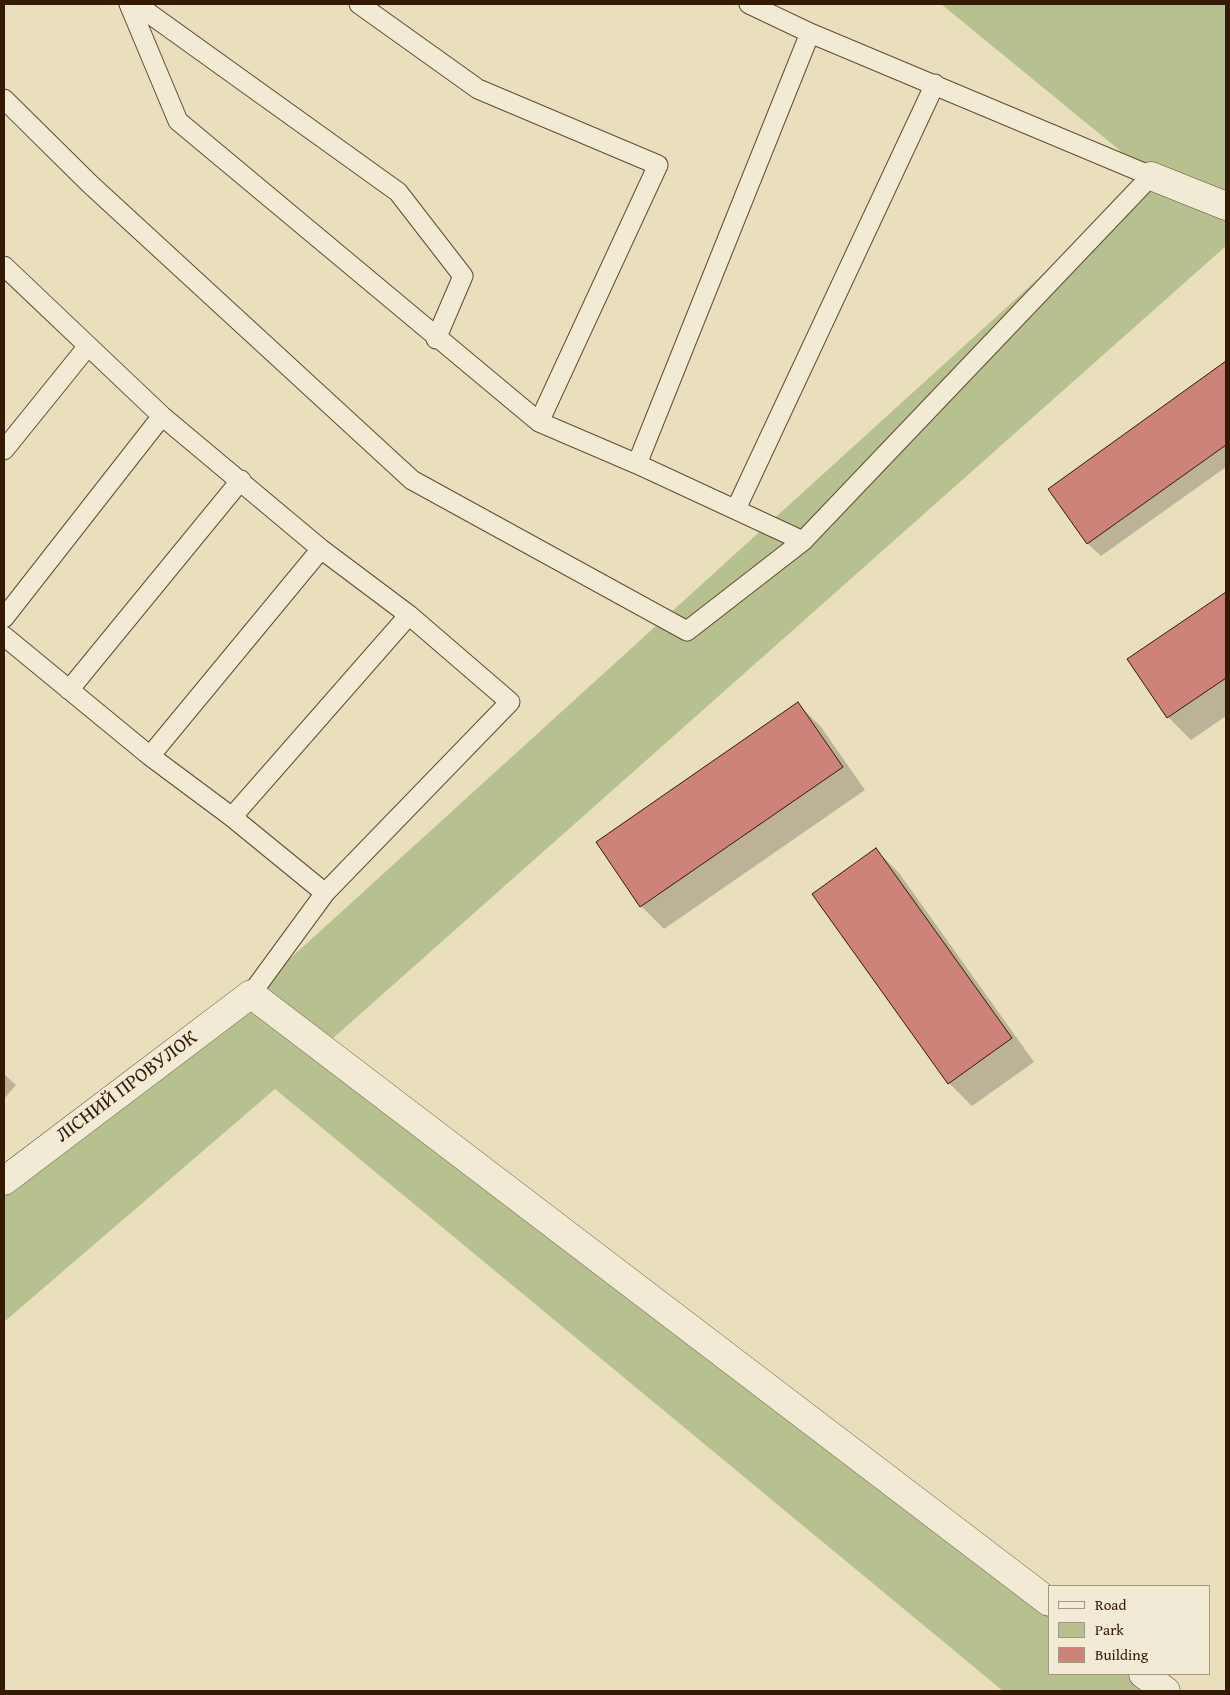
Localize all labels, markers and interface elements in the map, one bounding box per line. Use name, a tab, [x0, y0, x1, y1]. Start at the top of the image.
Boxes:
street label: ЛІСНИЙ ПРОВУЛОК	[52, 1026, 202, 1148]
legend	[1048, 1585, 1210, 1675]
text: Road	[1095, 1594, 1126, 1615]
text: Park	[1095, 1619, 1124, 1640]
text: Building	[1095, 1644, 1148, 1665]

